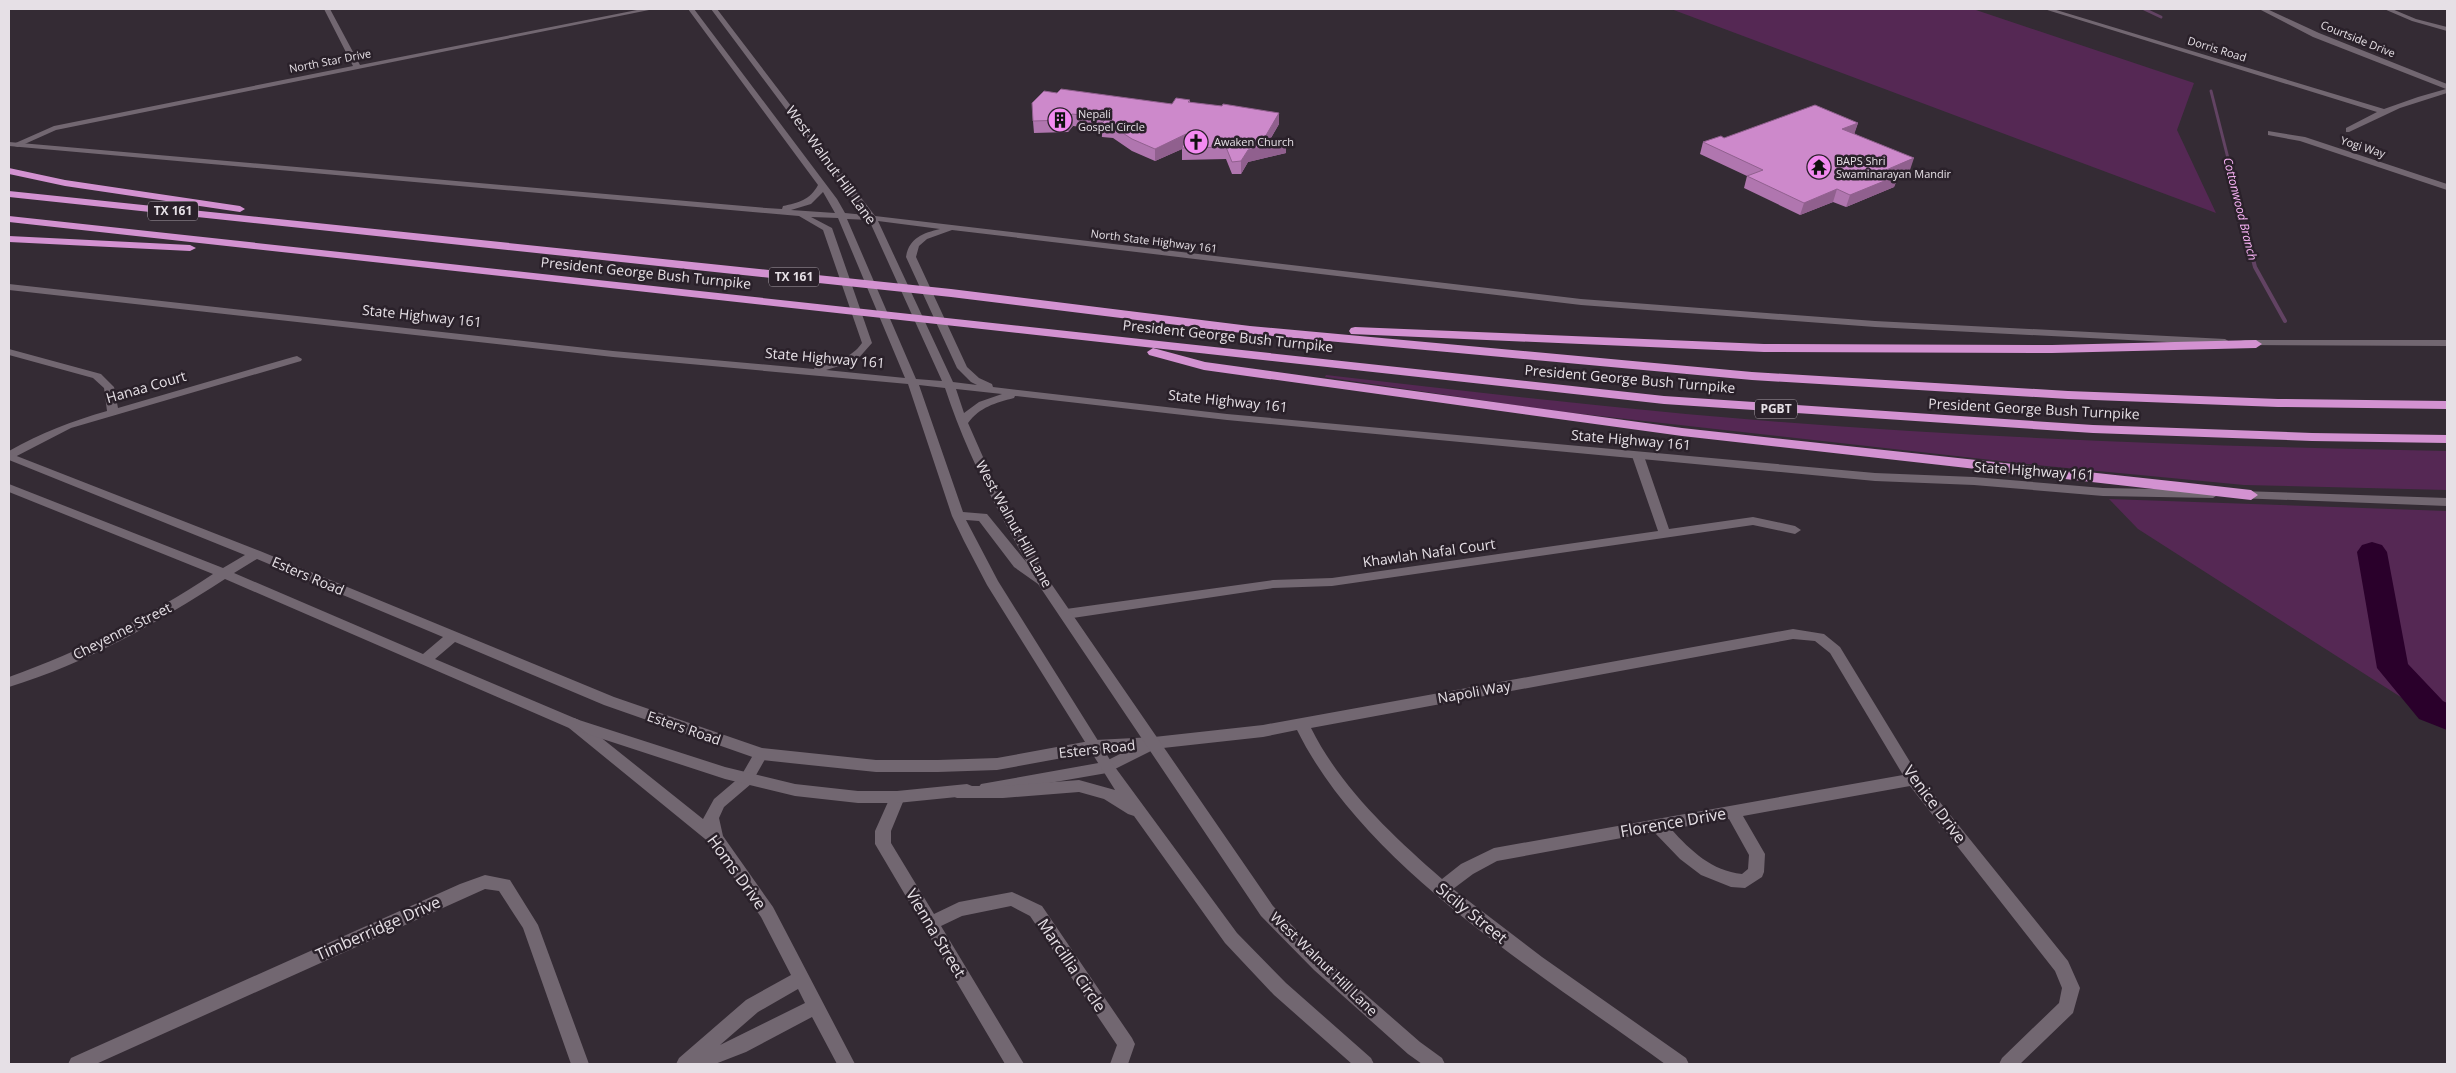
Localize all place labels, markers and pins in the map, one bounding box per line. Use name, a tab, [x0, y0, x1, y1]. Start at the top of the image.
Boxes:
place label: Nepali Gospel Circle	[1078, 106, 1145, 134]
building icon: Nepali Gospel Circle	[1047, 107, 1073, 133]
church icon: Awaken Church	[1183, 129, 1209, 155]
place label: Awaken Church	[1214, 134, 1294, 149]
place label: BAPS Shri Swaminarayan Mandir	[1836, 153, 1952, 181]
temple icon: BAPS Shri Swaminarayan Mandir	[1806, 154, 1832, 180]

